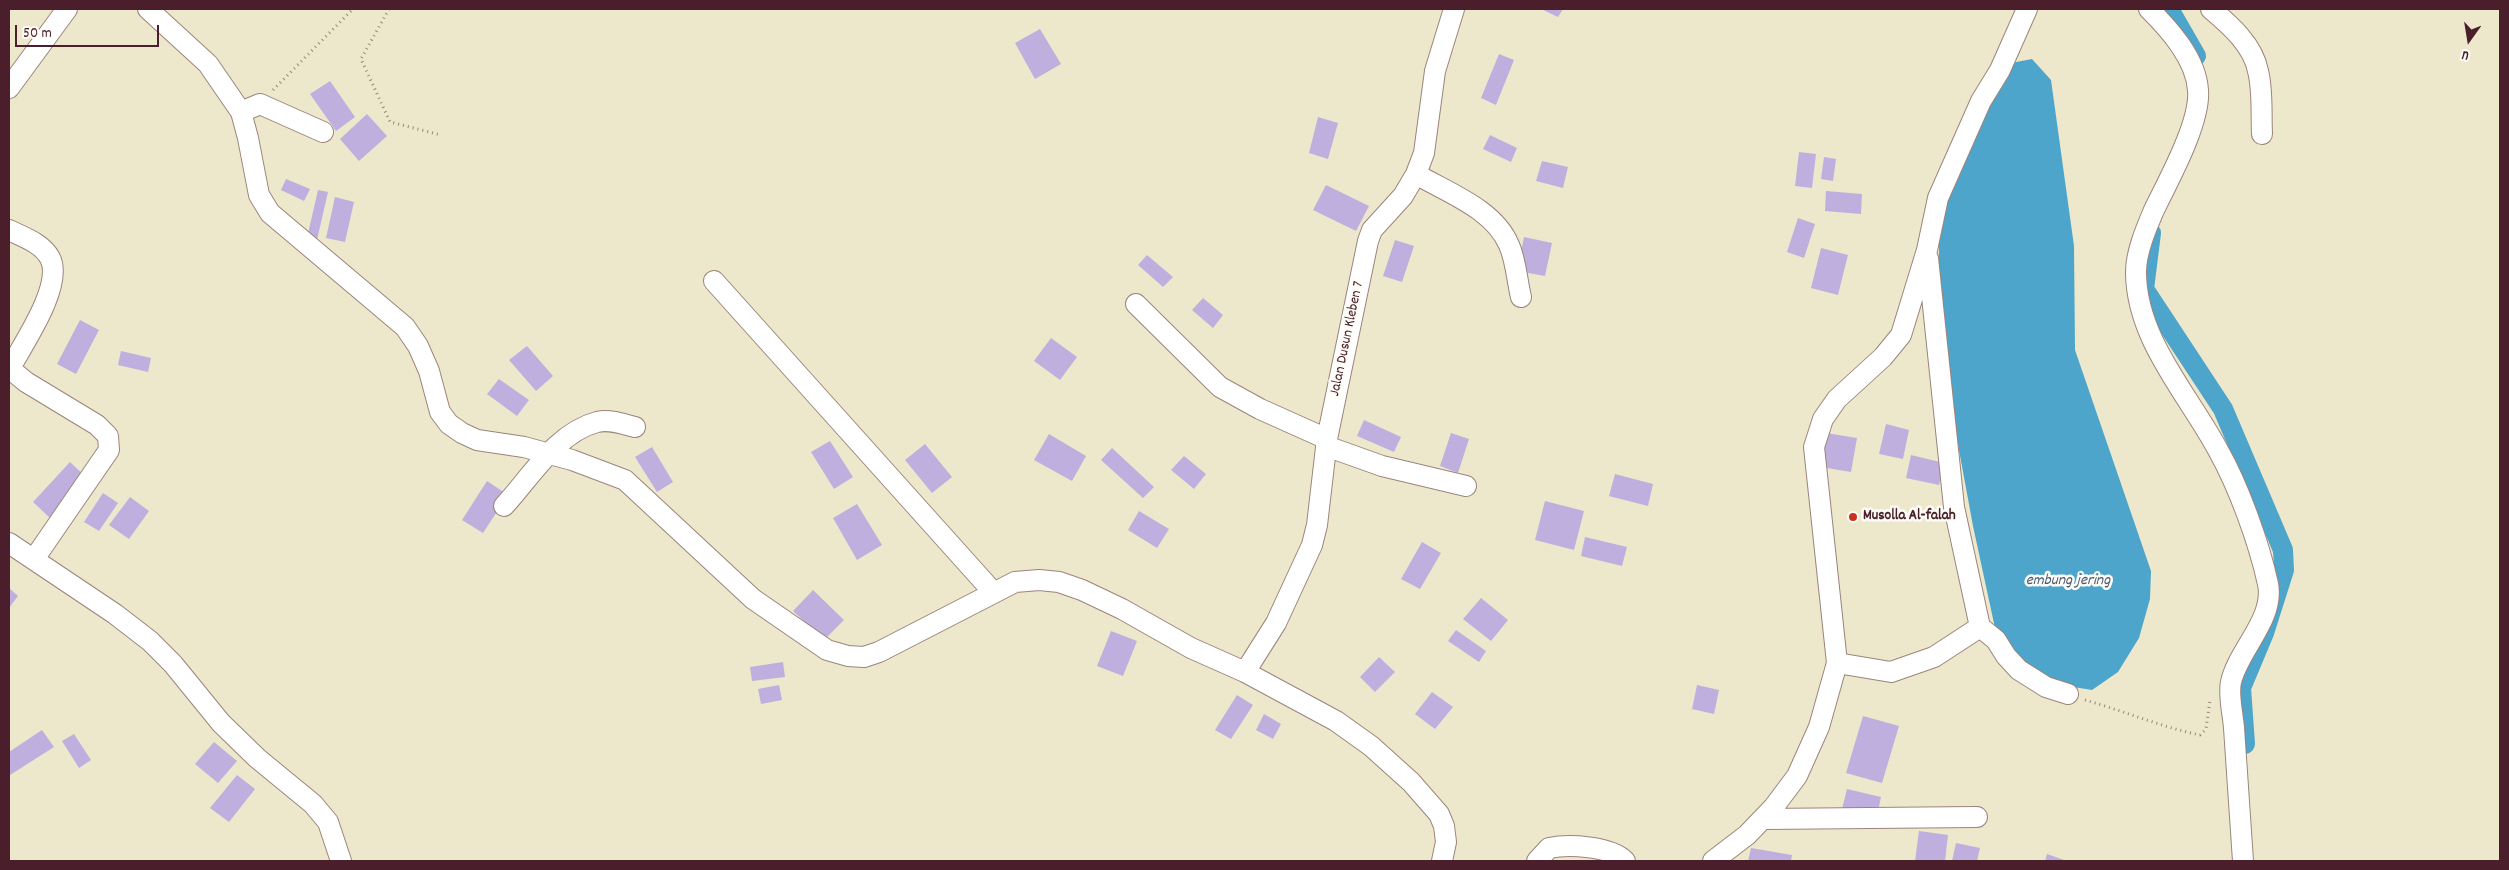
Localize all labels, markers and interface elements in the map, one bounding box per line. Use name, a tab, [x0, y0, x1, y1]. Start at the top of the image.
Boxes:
scale bar	[18, 15, 161, 47]
north arrow	[2444, 15, 2494, 65]
text: 50 m	[23, 23, 52, 45]
text: U	[2460, 44, 2471, 65]
street label: Jalan Dusun Kleben 7	[1327, 280, 1369, 398]
place label: Musolla Al-falah	[1863, 508, 1956, 526]
marker: Musolla Al-falah	[1847, 511, 1859, 523]
water label: embung jering	[2026, 572, 2110, 592]

